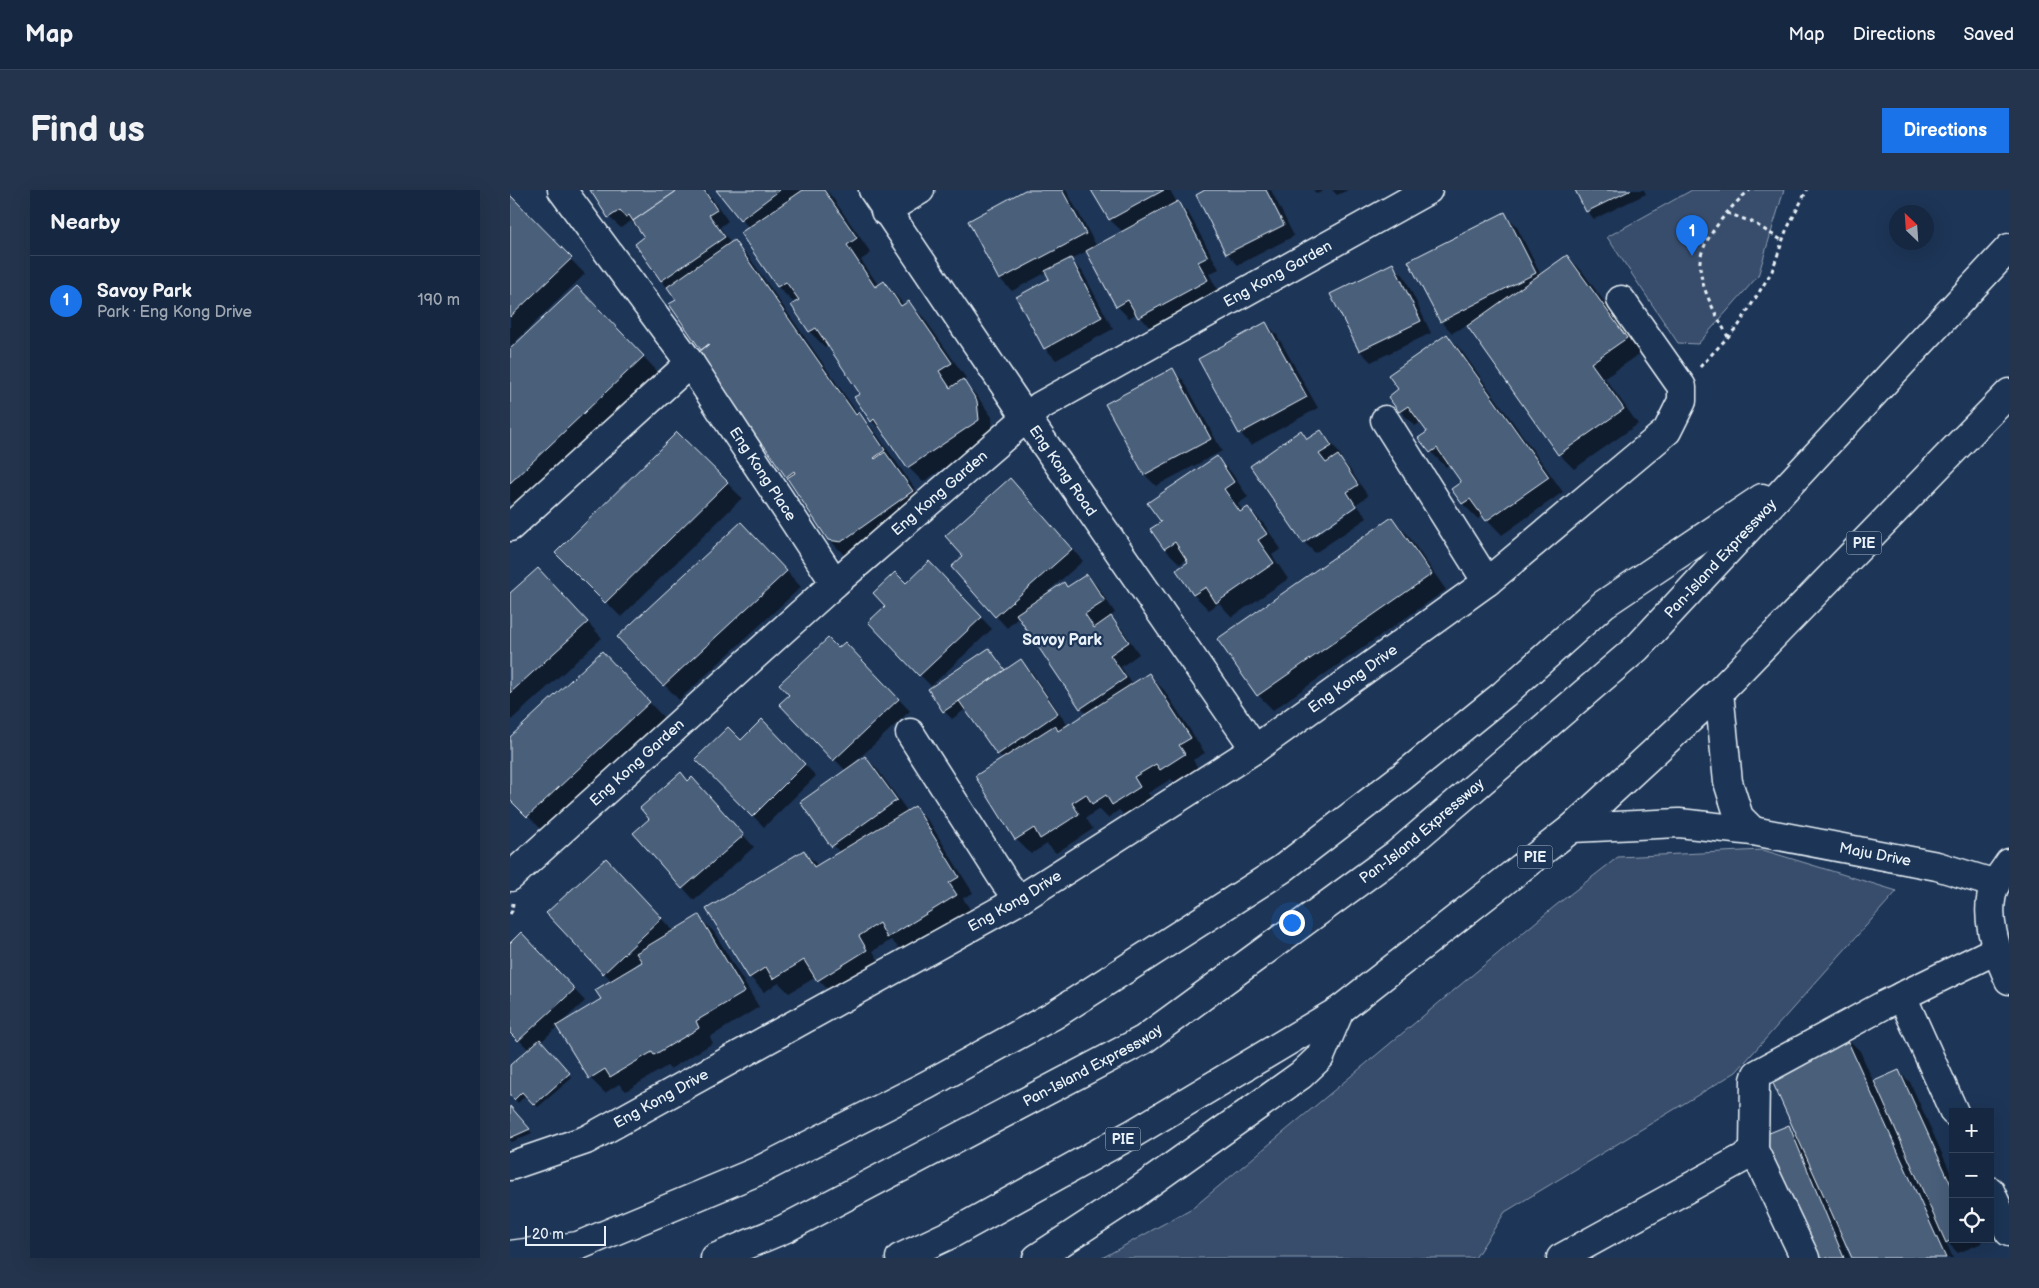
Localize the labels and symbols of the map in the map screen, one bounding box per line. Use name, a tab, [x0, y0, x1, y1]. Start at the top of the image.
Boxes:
north arrow	[1889, 205, 1934, 250]
pin: 1	[1676, 215, 1708, 256]
street label: Eng Kong Garden	[1220, 236, 1335, 312]
street label: Eng Kong Road	[1025, 421, 1101, 520]
street label: Eng Kong Place	[725, 423, 801, 524]
street label: Eng Kong Garden	[887, 446, 991, 540]
street label: Pan-Island Expressway	[1660, 495, 1781, 622]
road number: PIE	[1846, 532, 1882, 554]
district label: Savoy Park	[1022, 631, 1102, 650]
street label: Eng Kong Drive	[1304, 640, 1401, 717]
street label: Eng Kong Garden	[586, 715, 688, 810]
street label: Pan-Island Expressway	[1355, 774, 1488, 888]
street label: Maju Drive	[1838, 838, 1913, 870]
road number: PIE	[1518, 846, 1552, 869]
street label: Eng Kong Drive	[964, 866, 1065, 936]
your location	[1279, 910, 1305, 936]
street label: Pan-Island Expressway	[1020, 1020, 1166, 1111]
street label: Eng Kong Drive	[610, 1065, 712, 1132]
road number: PIE	[1106, 1128, 1140, 1151]
scale bar	[525, 1223, 606, 1246]

